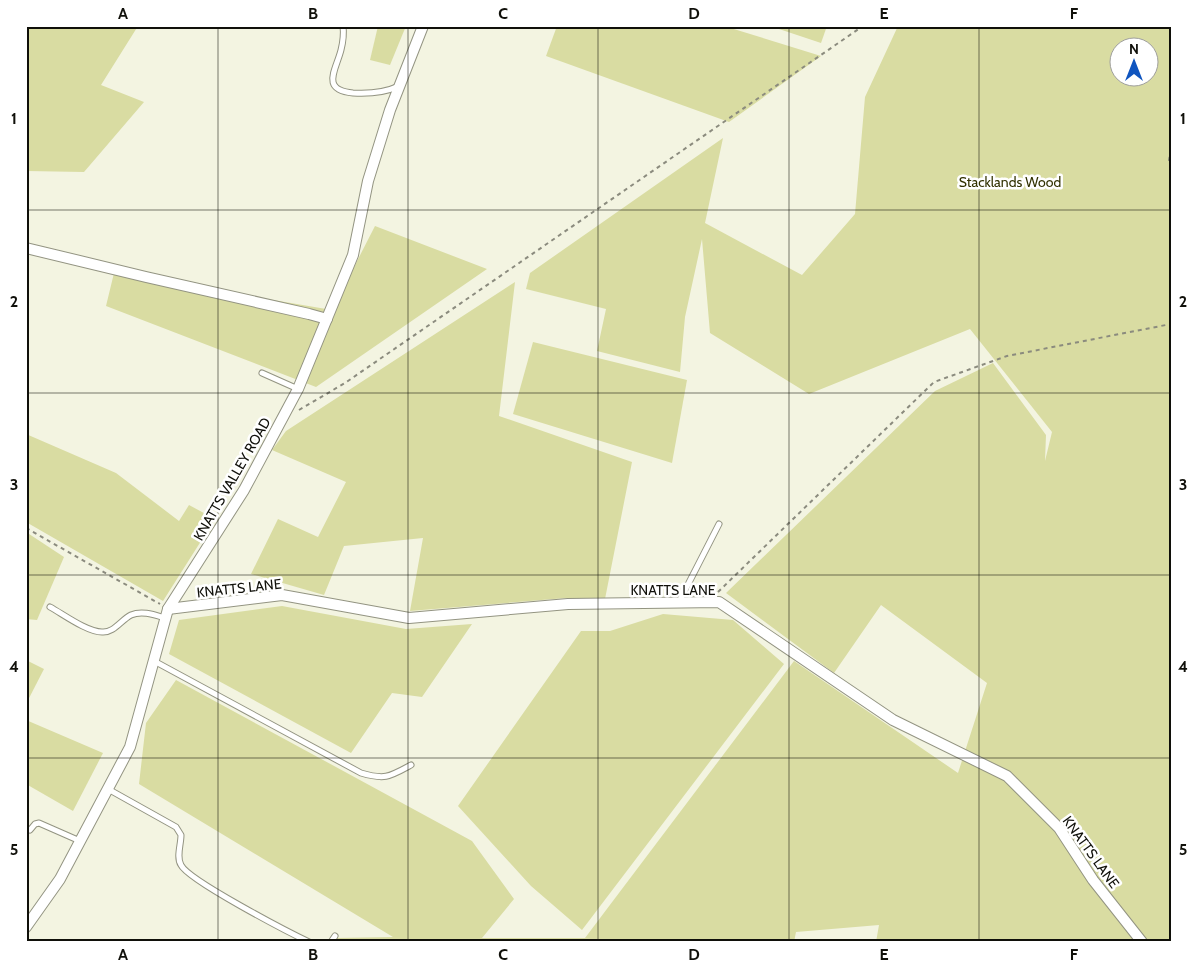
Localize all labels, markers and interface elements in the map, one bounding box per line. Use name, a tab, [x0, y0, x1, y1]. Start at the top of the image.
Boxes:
text: A	[118, 4, 128, 23]
text: B	[308, 4, 318, 23]
text: C	[498, 4, 508, 23]
text: D	[688, 4, 700, 23]
text: E	[879, 4, 889, 23]
text: F	[1070, 4, 1079, 23]
north arrow	[1110, 38, 1160, 88]
text: N	[1129, 40, 1139, 58]
text: 1	[11, 109, 17, 128]
text: 1	[1180, 109, 1186, 128]
park label: Stacklands Wood	[959, 173, 1061, 191]
text: 2	[10, 292, 18, 311]
text: 2	[1179, 292, 1187, 311]
street label: KNATTS VALLEY ROAD	[189, 414, 275, 544]
text: 3	[10, 475, 18, 494]
text: 3	[1179, 475, 1187, 494]
street label: KNATTS LANE	[196, 575, 283, 601]
street label: KNATTS LANE	[630, 581, 716, 599]
text: 4	[9, 657, 19, 676]
text: 4	[1178, 657, 1188, 676]
street label: KNATTS LANE	[1059, 812, 1123, 892]
text: 5	[10, 840, 18, 859]
text: 5	[1179, 840, 1187, 859]
text: A	[118, 945, 128, 964]
text: B	[308, 945, 318, 964]
text: C	[498, 945, 508, 964]
text: D	[688, 945, 700, 964]
text: E	[879, 945, 889, 964]
text: F	[1070, 945, 1079, 964]

